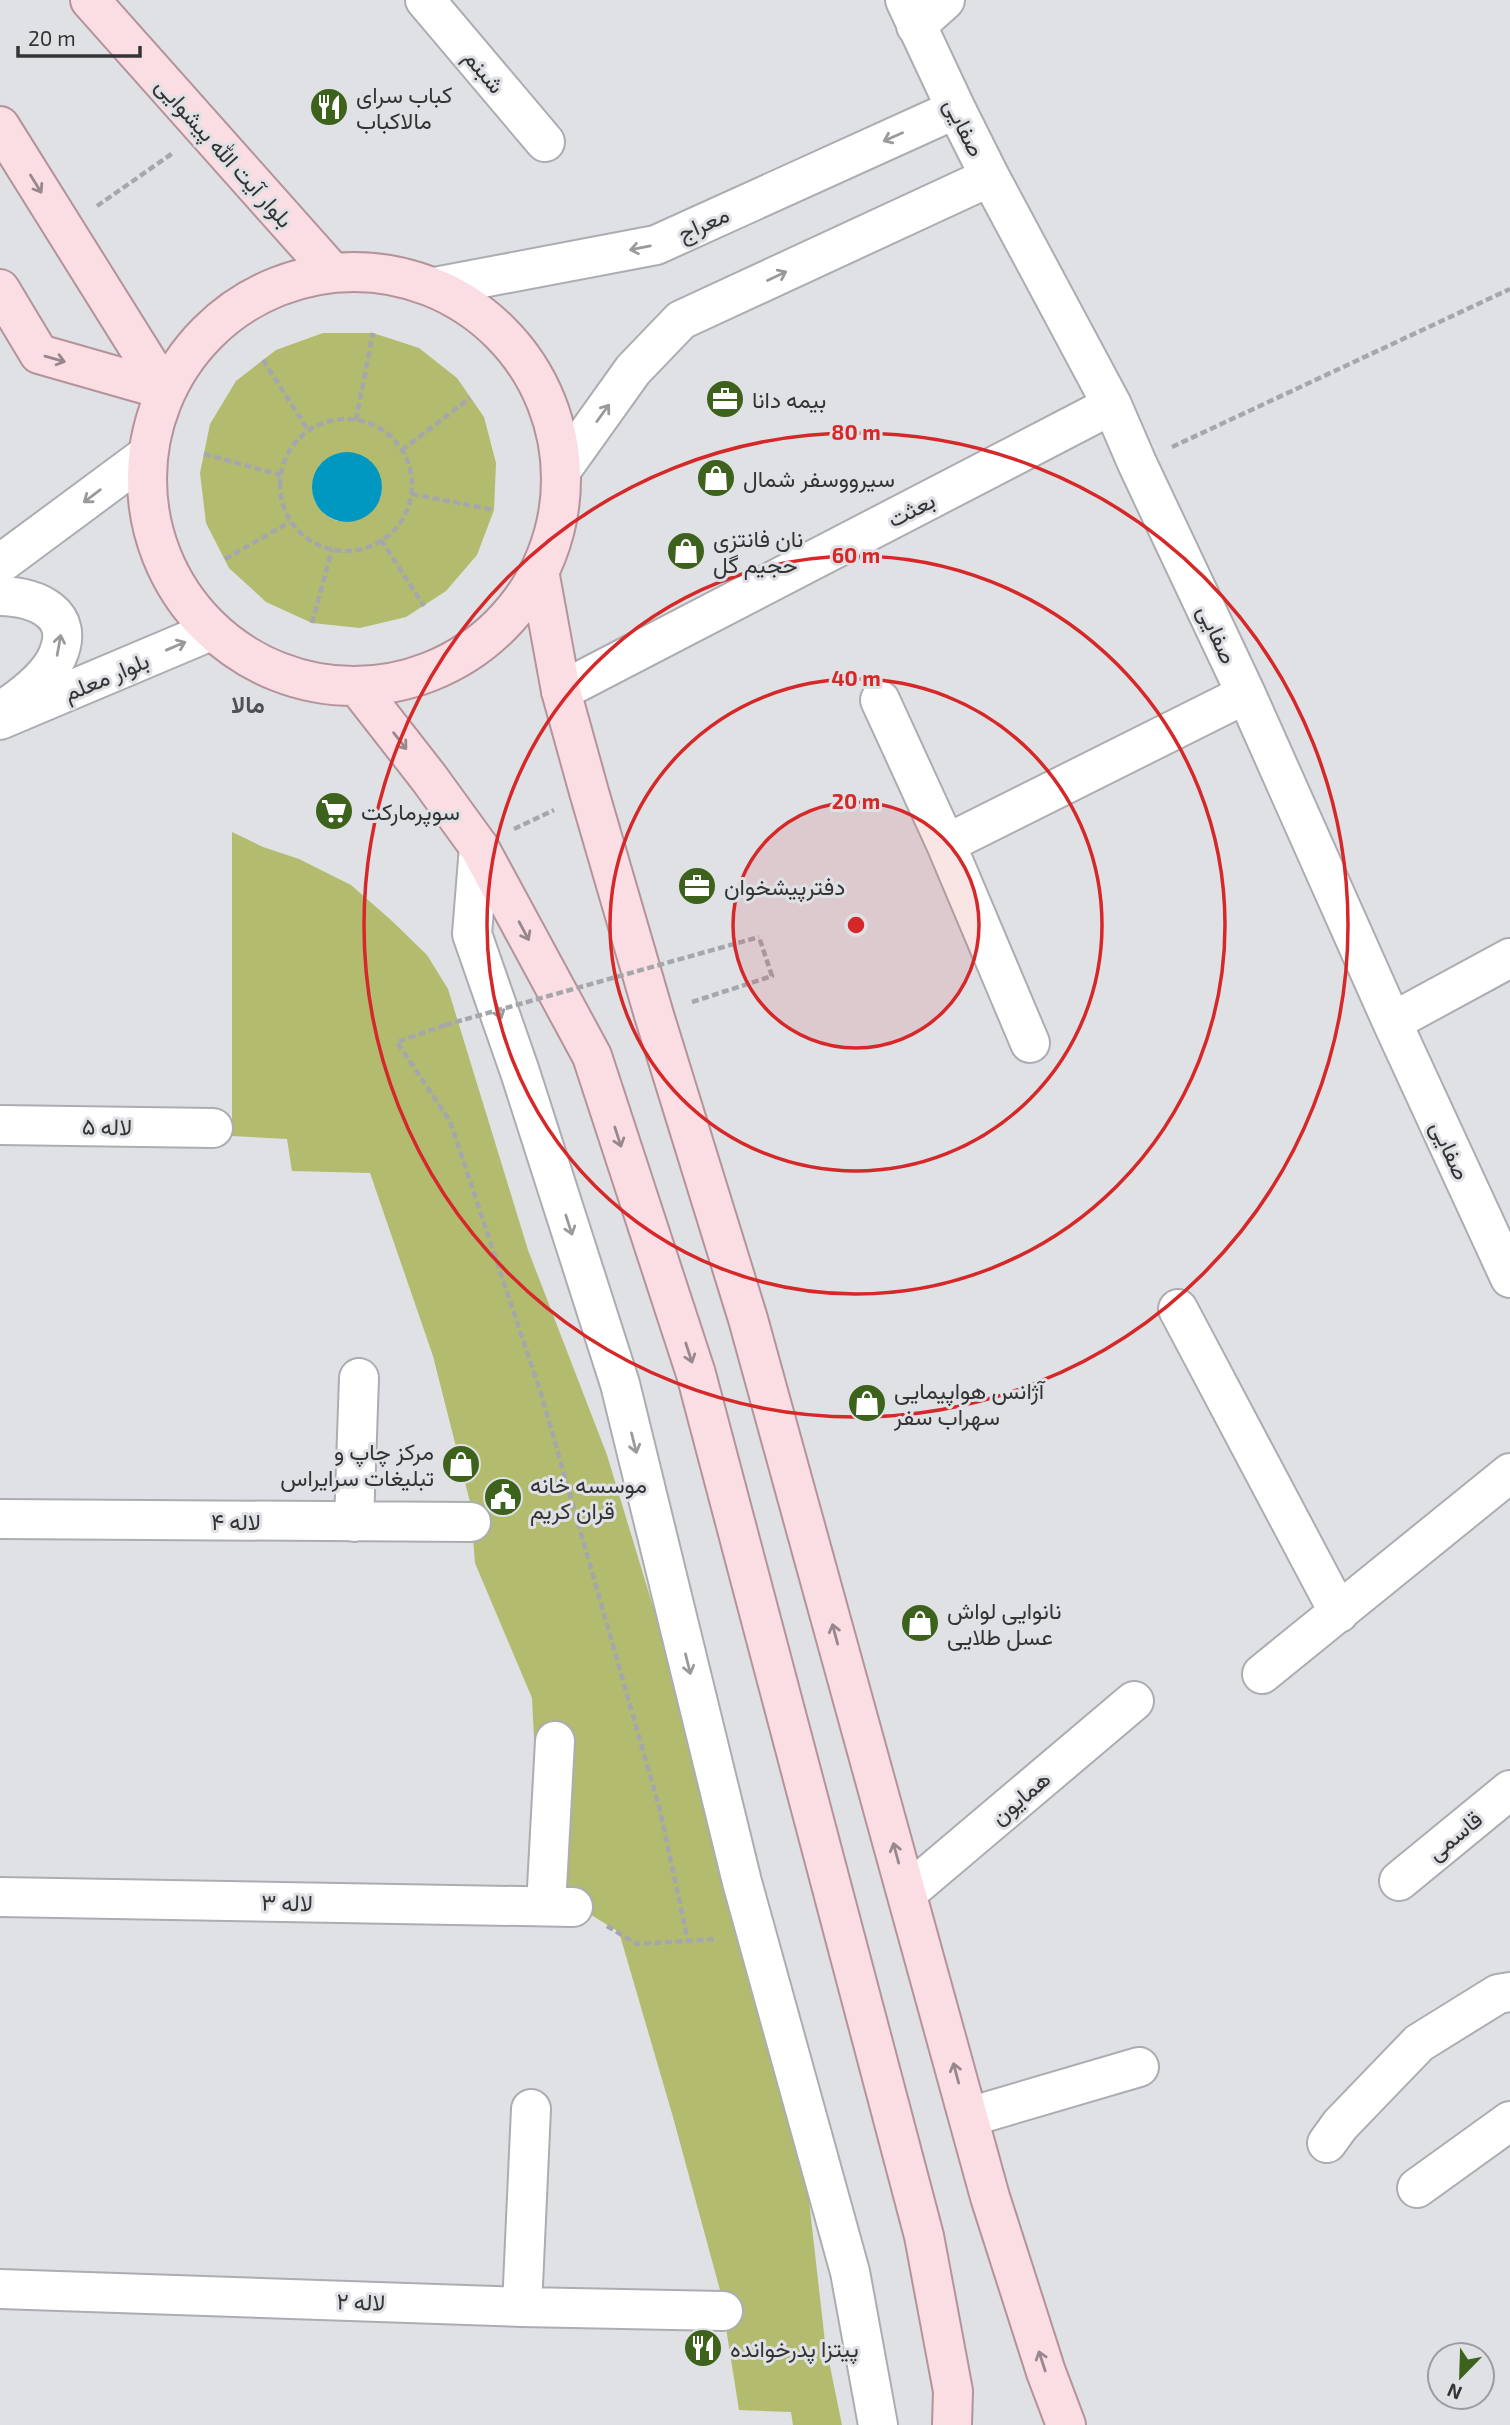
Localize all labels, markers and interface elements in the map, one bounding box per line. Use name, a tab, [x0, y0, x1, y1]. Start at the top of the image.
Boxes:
scale bar	[18, 14, 140, 58]
text: 20 m	[28, 25, 76, 50]
street label: شبنم	[457, 43, 511, 100]
street label: بلوار آیت الله پیشوایی	[148, 71, 300, 235]
place label: کباب سرای مالاکباب	[356, 80, 452, 134]
restaurant icon: کباب سرای مالاکباب	[308, 86, 350, 128]
street label: صفایی	[938, 93, 992, 161]
one-way arrow	[883, 131, 905, 144]
one-way arrow	[30, 174, 44, 194]
street label: معراج	[673, 199, 734, 249]
one-way arrow	[629, 241, 652, 255]
one-way arrow	[766, 269, 787, 282]
one-way arrow	[44, 353, 66, 366]
office icon: بیمه دانا	[704, 378, 746, 420]
place label: بیمه دانا	[752, 385, 826, 413]
one-way arrow	[596, 404, 610, 423]
text: 80 m	[831, 419, 881, 444]
shop icon: سیرووسفر شمال	[695, 457, 737, 499]
place label: سیرووسفر شمال	[743, 464, 895, 494]
street label: بعثت	[883, 485, 939, 533]
one-way arrow	[83, 488, 102, 503]
place label: نان فانتزی حجیم گل	[713, 524, 803, 580]
shop icon: نان فانتزی حجیم گل	[665, 530, 707, 572]
text: 60 m	[832, 542, 880, 567]
street label: صفایی	[1191, 600, 1244, 668]
one-way arrow	[53, 634, 66, 657]
one-way arrow	[164, 639, 186, 652]
street label: بلوار معلم	[59, 646, 154, 708]
text: 40 m	[831, 665, 881, 690]
district label: مالا	[231, 689, 265, 718]
one-way arrow	[392, 731, 407, 750]
text: 20 m	[832, 788, 880, 813]
supermarket icon: سوپرمارکت	[313, 790, 355, 832]
place label: سوپرمارکت	[361, 797, 460, 828]
office icon: دفترپیشخوان	[676, 865, 718, 907]
place label: دفترپیشخوان	[724, 872, 845, 903]
centre of rings	[844, 913, 868, 937]
one-way arrow	[518, 920, 531, 941]
one-way arrow	[493, 997, 505, 1019]
street label: لاله ۵	[82, 1112, 132, 1140]
street label: صفایی	[1424, 1116, 1477, 1184]
one-way arrow	[612, 1126, 625, 1148]
one-way arrow	[563, 1214, 576, 1236]
one-way arrow	[684, 1342, 696, 1364]
place label: آژانس هواپیمایی سهراب سفر	[893, 1376, 1046, 1432]
shop icon: آژانس هواپیمایی سهراب سفر	[846, 1382, 888, 1424]
one-way arrow	[628, 1431, 641, 1454]
place label: مرکز چاپ و تبلیغات سرایراس	[280, 1437, 434, 1493]
shop icon: مرکز چاپ و تبلیغات سرایراس	[440, 1443, 482, 1485]
place label: موسسه خانه قران کریم	[530, 1470, 647, 1526]
public building icon: موسسه خانه قران کریم	[482, 1476, 524, 1518]
street label: لاله ۴	[211, 1507, 261, 1535]
place label: نانوایی لواش عسل طلایی	[947, 1596, 1061, 1651]
shop icon: نانوایی لواش عسل طلایی	[899, 1602, 941, 1644]
one-way arrow	[828, 1623, 841, 1646]
one-way arrow	[682, 1652, 695, 1674]
street label: همایون	[984, 1764, 1057, 1832]
street label: قاسمی	[1421, 1804, 1488, 1867]
one-way arrow	[889, 1843, 902, 1865]
street label: لاله ۳	[261, 1888, 313, 1916]
one-way arrow	[949, 2062, 962, 2084]
street label: لاله ۲	[336, 2286, 386, 2316]
restaurant icon: پیتزا پدرخوانده	[682, 2327, 724, 2369]
place label: پیتزا پدرخوانده	[730, 2334, 859, 2365]
north arrow	[1426, 2341, 1496, 2411]
one-way arrow	[1035, 2350, 1048, 2372]
text: N	[1443, 2379, 1465, 2405]

